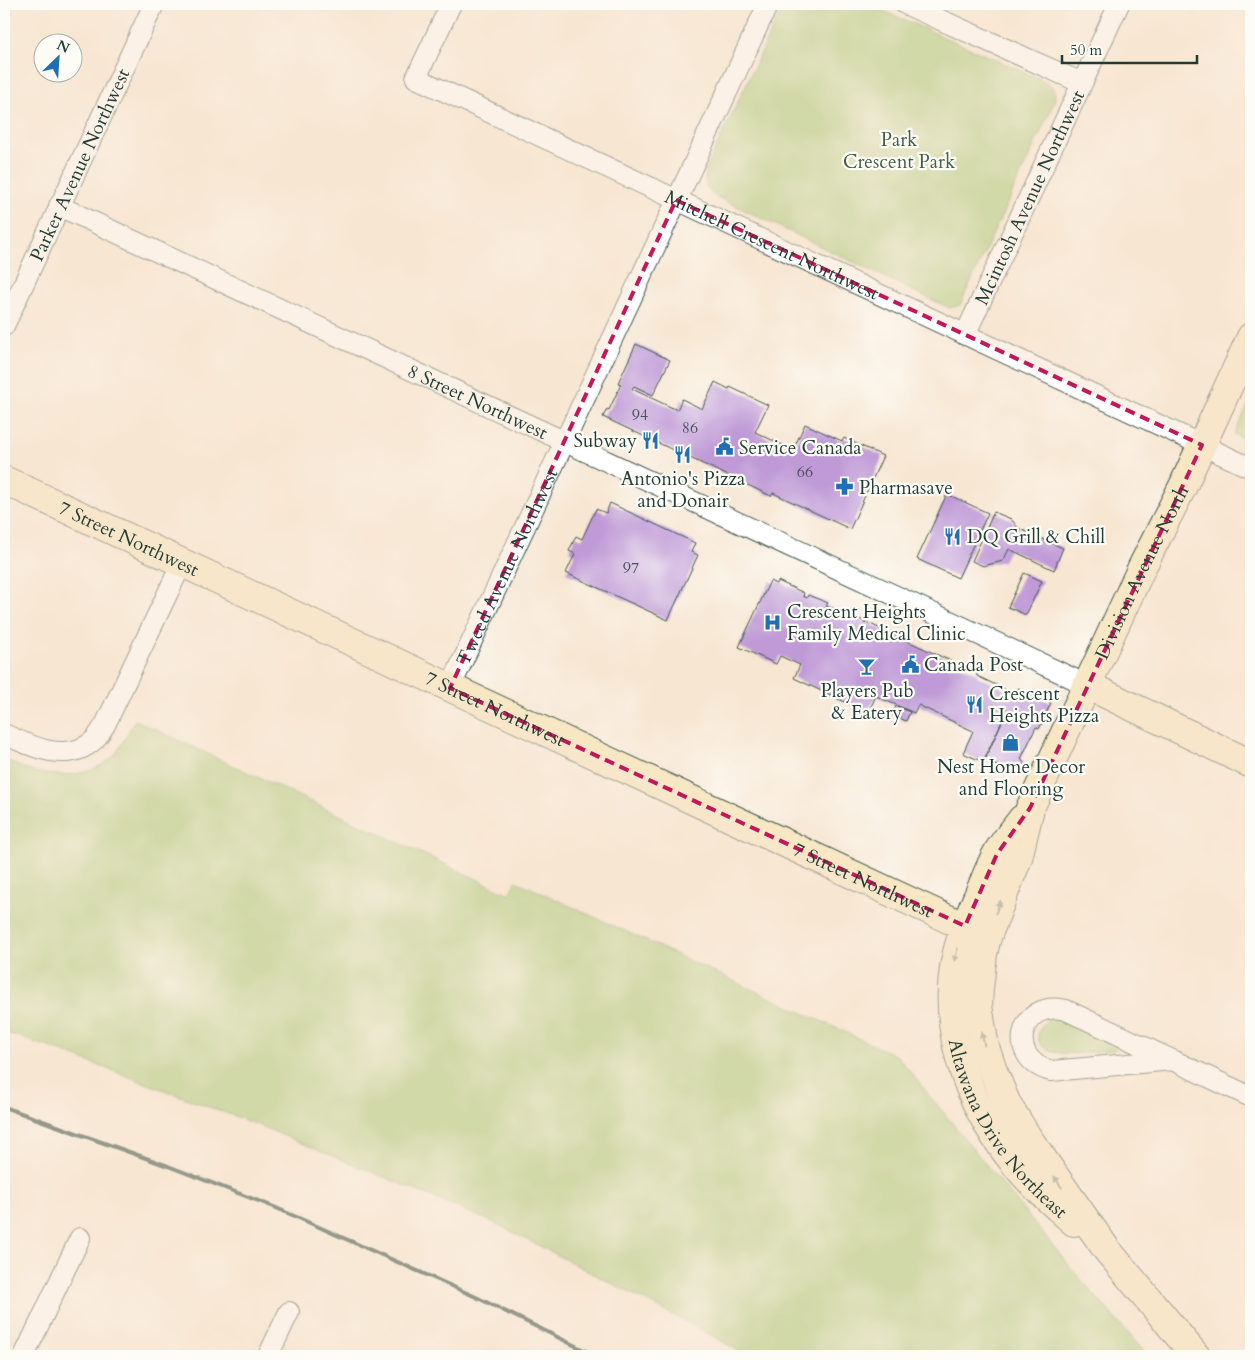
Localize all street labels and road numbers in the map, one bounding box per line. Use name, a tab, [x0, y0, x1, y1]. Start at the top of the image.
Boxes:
street label: Parker Avenue Northwest	[24, 64, 136, 266]
street label: Mcintosh Avenue Northwest	[969, 86, 1091, 309]
street label: Mitchell Crescent Northwest	[660, 184, 883, 306]
street label: 8 Street Northwest	[403, 358, 552, 446]
street label: Tweed Avenue Northwest	[450, 464, 564, 670]
street label: Division Avenue North	[1089, 481, 1196, 664]
street label: 7 Street Northwest	[54, 495, 203, 583]
street label: 7 Street Northwest	[421, 666, 569, 753]
street label: 7 Street Northwest	[789, 837, 938, 924]
street label: Altawana Drive Northeast	[942, 1037, 1073, 1224]

